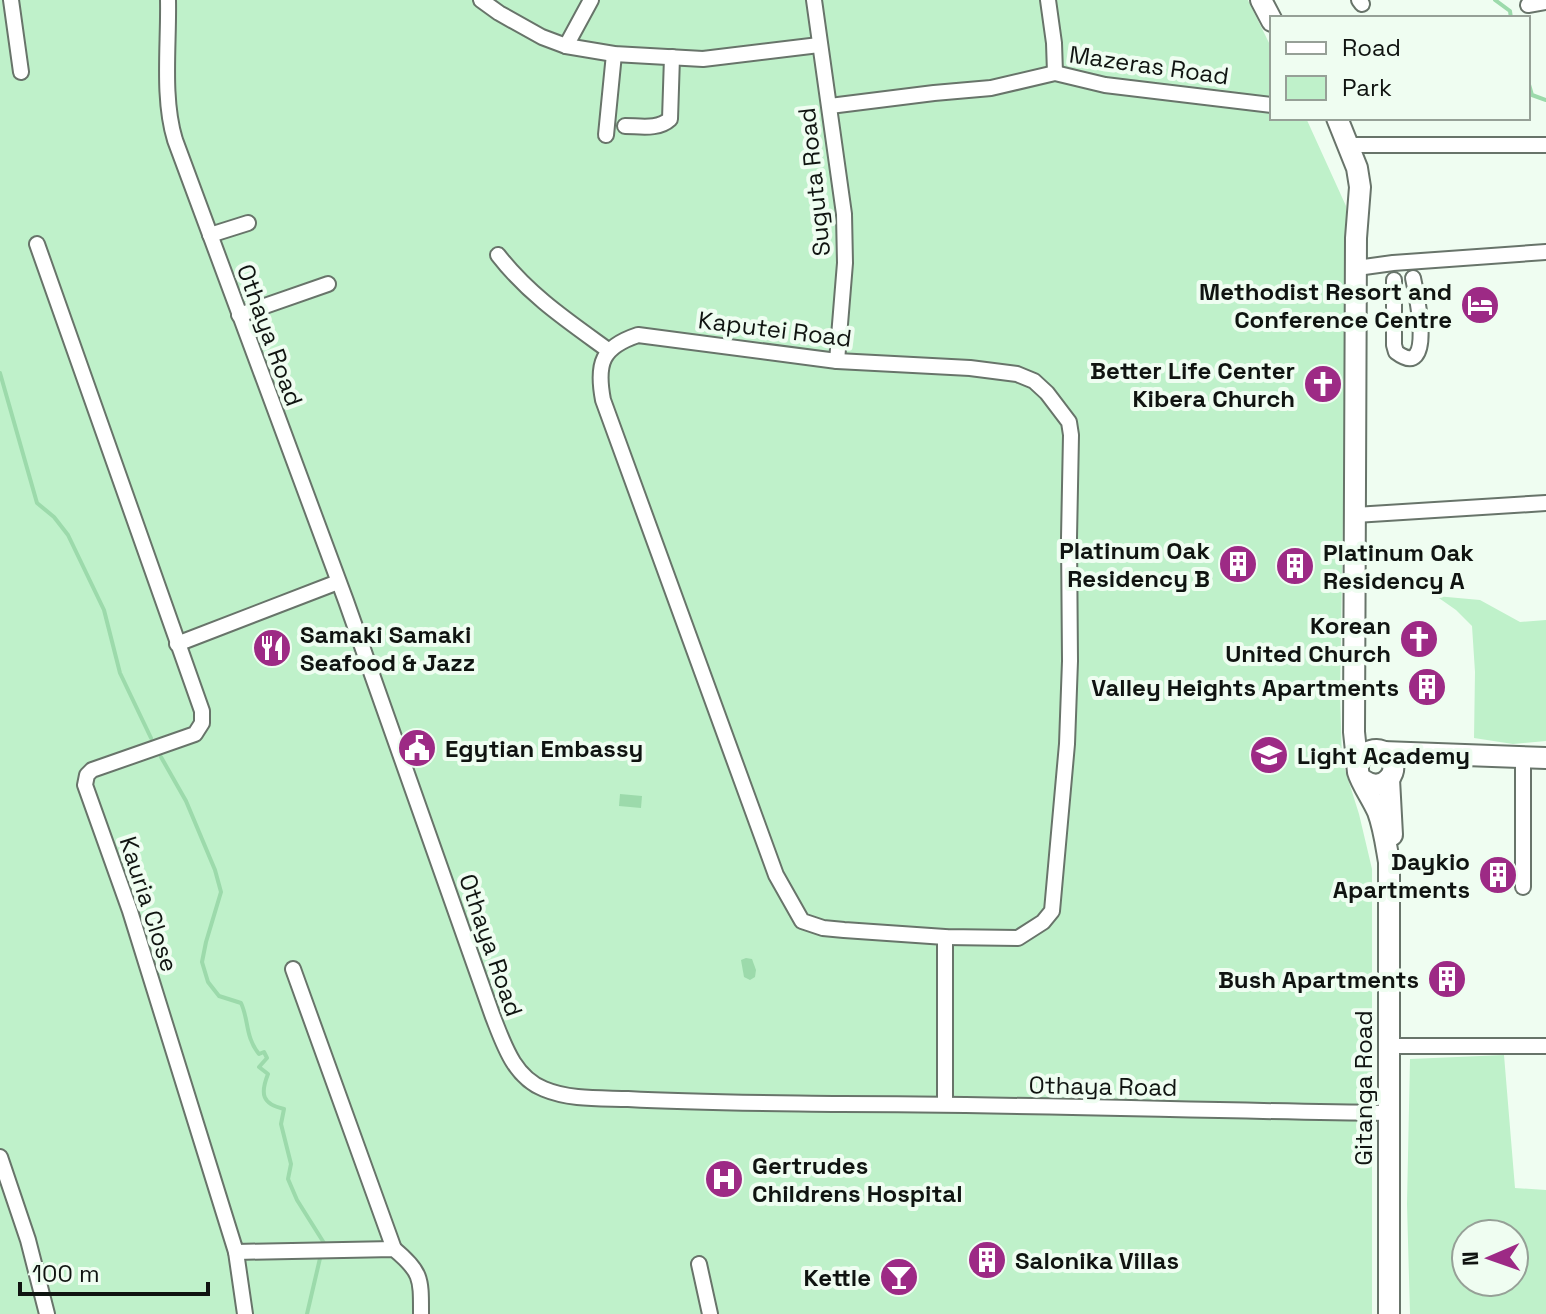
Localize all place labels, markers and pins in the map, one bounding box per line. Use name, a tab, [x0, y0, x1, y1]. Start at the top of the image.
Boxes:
place label: Methodist Resort and Conference Centre	[1199, 276, 1452, 335]
hotel icon: Methodist Resort and Conference Centre	[1459, 284, 1501, 326]
place label: Better Life Center Kibera Church	[1090, 355, 1295, 414]
church icon: Better Life Center Kibera Church	[1302, 363, 1344, 405]
place label: Platinum Oak Residency B	[1059, 535, 1210, 594]
place label: Platinum Oak Residency A	[1323, 537, 1474, 596]
building icon: Platinum Oak Residency B	[1217, 543, 1259, 585]
building icon: Platinum Oak Residency A	[1274, 545, 1316, 587]
place label: Korean United Church	[1225, 610, 1391, 669]
church icon: Korean United Church	[1398, 618, 1440, 660]
place label: Samaki Samaki Seafood & Jazz	[300, 619, 475, 678]
restaurant icon: Samaki Samaki Seafood & Jazz	[251, 627, 293, 669]
building icon: Valley Heights Apartments	[1406, 666, 1448, 708]
place label: Valley Heights Apartments	[1091, 672, 1399, 703]
public building icon: Egytian Embassy	[396, 727, 438, 769]
place label: Egytian Embassy	[445, 733, 643, 764]
school or university icon: Light Academy	[1248, 734, 1290, 776]
place label: Light Academy	[1297, 740, 1470, 771]
place label: Daykio Apartments	[1333, 846, 1470, 905]
building icon: Daykio Apartments	[1477, 854, 1519, 896]
building icon: Bush Apartments	[1426, 958, 1468, 1000]
place label: Bush Apartments	[1218, 964, 1419, 995]
place label: Gertrudes Childrens Hospital	[752, 1150, 963, 1209]
hospital icon: Gertrudes Childrens Hospital	[703, 1158, 745, 1200]
building icon: Salonika Villas	[966, 1239, 1008, 1281]
place label: Salonika Villas	[1015, 1245, 1179, 1276]
bar icon: Kettle	[878, 1256, 920, 1298]
place label: Kettle	[803, 1262, 871, 1293]

